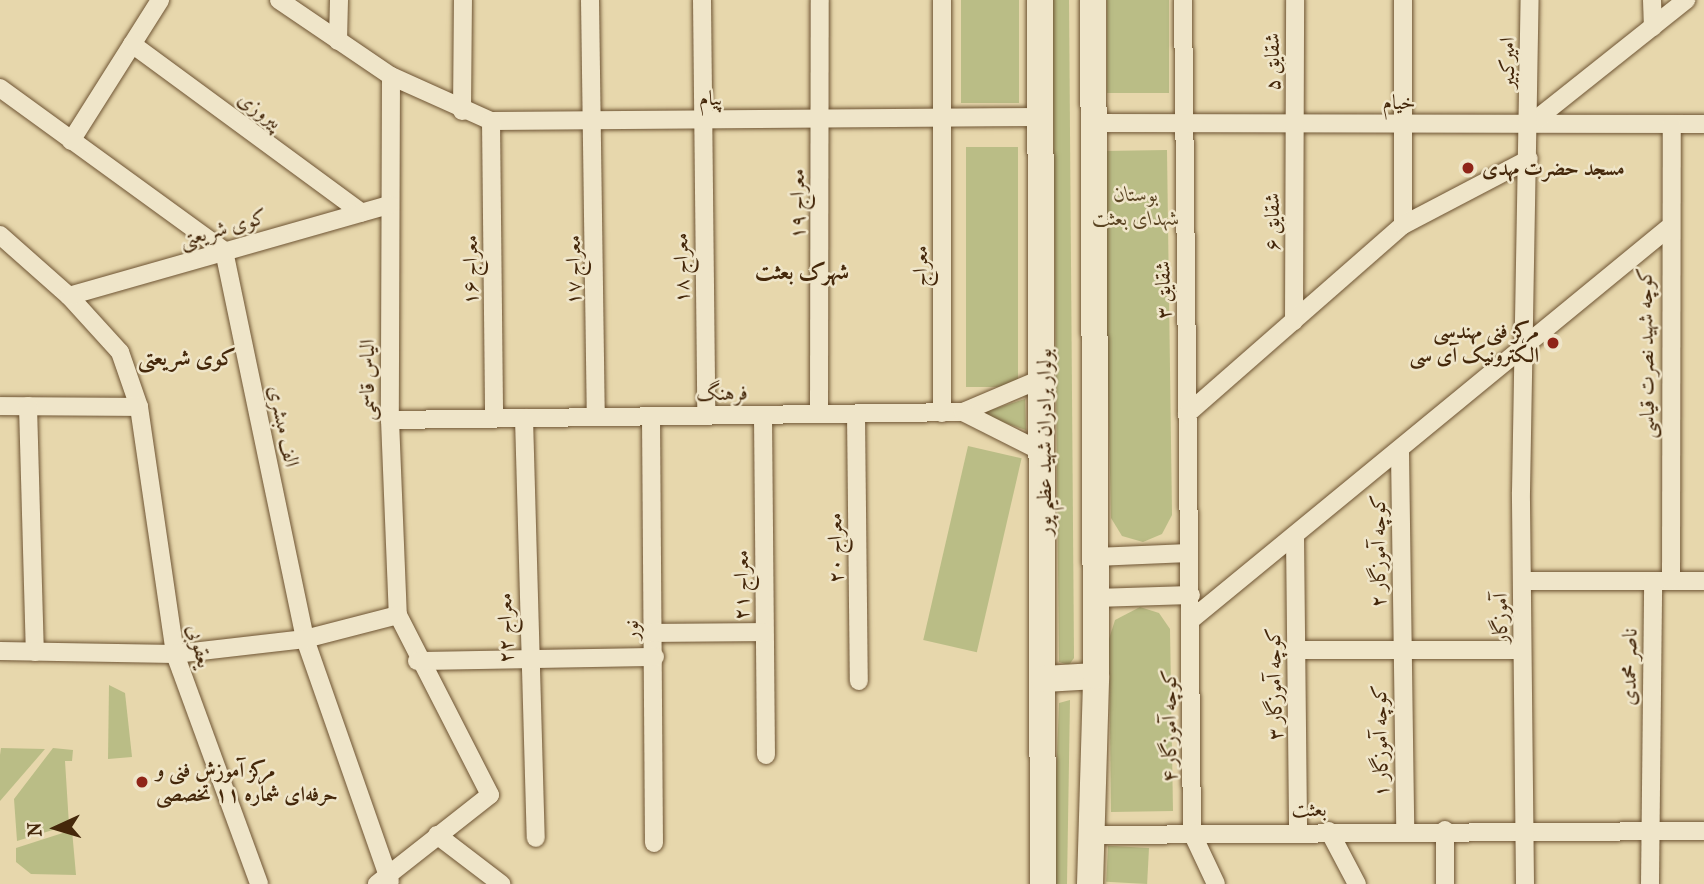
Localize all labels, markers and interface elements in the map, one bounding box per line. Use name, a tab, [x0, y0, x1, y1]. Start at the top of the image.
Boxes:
street label: شقایق ۵	[1259, 33, 1285, 91]
street label: امیرکبیر	[1494, 37, 1520, 89]
street label: پیام	[699, 85, 723, 111]
street label: پیروزی	[233, 86, 287, 134]
street label: خیام	[1382, 89, 1416, 115]
place label: مسجد حضرت مهدی	[1482, 155, 1625, 181]
marker: مسجد حضرت مهدی	[1460, 160, 1476, 176]
street label: معراج ۱۹	[784, 169, 810, 239]
park label: بوستان شهدای بعثت	[1092, 181, 1180, 231]
street label: شقایق ۶	[1259, 193, 1285, 251]
street label: کوی شریعتی	[176, 203, 270, 253]
street label: معراج ۱۸	[668, 233, 694, 303]
street label: معراج ۱۶	[457, 235, 483, 305]
street label: معراج ۱۷	[560, 235, 586, 305]
street label: معراج	[907, 245, 933, 287]
district label: شهرک بعثت	[755, 258, 849, 286]
street label: شقایق ۳	[1150, 261, 1176, 319]
street label: کوچه شهید نصرت قیاسی	[1632, 267, 1660, 439]
place label: مرکز فنی مهندسی الکترونیک آی سی	[1409, 318, 1539, 368]
marker: مرکز فنی مهندسی الکترونیک آی سی	[1545, 335, 1561, 351]
street label: الیاس قاسمی	[354, 339, 380, 421]
district label: کوی شریعتی	[138, 344, 236, 372]
street label: بولوار برادران شهید عظیم‌ پور	[1031, 349, 1057, 535]
street label: فرهنگ	[696, 380, 748, 406]
street label: الف مبشری	[263, 383, 305, 469]
street label: کوچه آموزگار ۲	[1365, 495, 1391, 607]
street label: معراج ۲۰	[822, 513, 848, 583]
street label: معراج ۲۱	[728, 550, 754, 620]
street label: معراج ۲۲	[492, 593, 518, 663]
street label: آموزگار	[1487, 593, 1513, 643]
street label: نور	[618, 620, 644, 640]
street label: یعقوبی	[182, 622, 218, 670]
street label: کوچه آموزگار ۳	[1260, 627, 1288, 741]
street label: ناصر محمدی	[1616, 628, 1642, 706]
street label: کوچه آموزگار ۴	[1156, 670, 1182, 782]
street label: کوچه آموزگار ۱	[1366, 684, 1394, 798]
place label: مرکز آموزش فنی و حرفه‌ای شماره ۱۱ تخصصی	[156, 757, 338, 807]
marker: مرکز آموزش فنی و حرفه‌ای شماره ۱۱ تخصصی	[134, 774, 150, 790]
north arrow	[21, 793, 91, 863]
street label: بعثت	[1291, 796, 1327, 822]
text: N	[24, 822, 47, 837]

